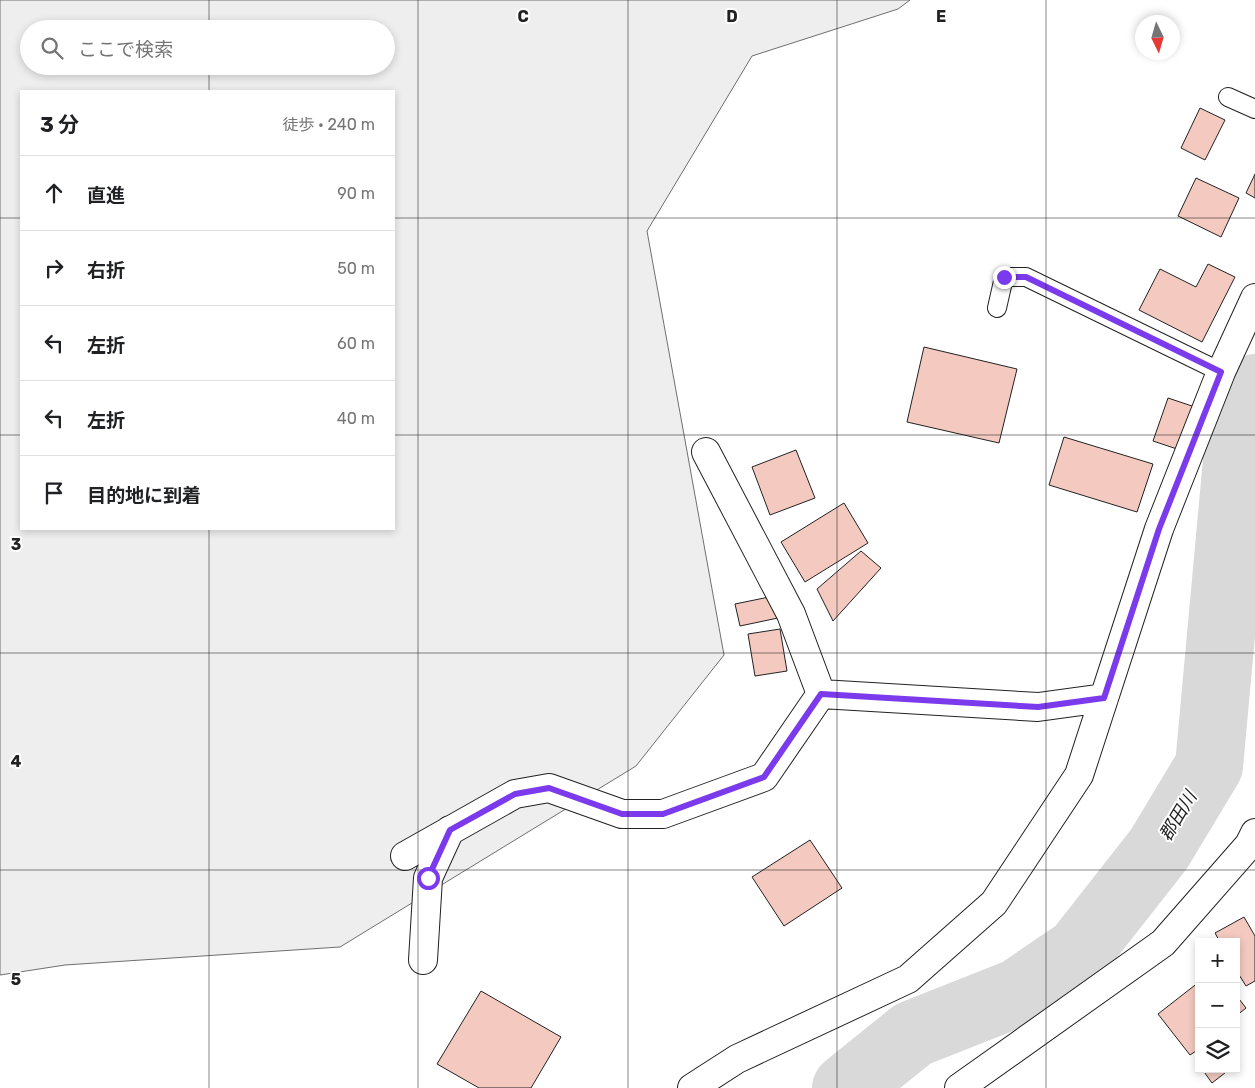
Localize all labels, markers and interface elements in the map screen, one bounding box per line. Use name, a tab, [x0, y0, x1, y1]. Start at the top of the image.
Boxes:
text: C	[517, 7, 529, 26]
text: D	[726, 7, 738, 26]
text: E	[936, 7, 946, 26]
north arrow	[1135, 15, 1180, 60]
search box	[20, 20, 395, 75]
icon: search	[38, 34, 66, 62]
text: ここで検索	[78, 38, 173, 61]
text: 3 分	[40, 112, 79, 137]
text: 徒歩 · 240 m	[282, 115, 375, 134]
icon: ahead	[40, 179, 68, 207]
text: 直進	[87, 184, 125, 207]
text: 90 m	[337, 184, 375, 203]
icon: right	[40, 254, 68, 282]
text: 右折	[87, 259, 125, 282]
text: 50 m	[337, 259, 375, 278]
route end	[993, 266, 1016, 289]
icon: left	[40, 329, 68, 357]
text: 左折	[87, 334, 125, 357]
text: 60 m	[337, 334, 375, 353]
icon: left	[40, 404, 68, 432]
text: 左折	[87, 409, 125, 432]
text: 40 m	[337, 409, 375, 428]
icon: arrive	[40, 479, 68, 507]
text: 目的地に到着	[87, 484, 201, 507]
text: 3	[11, 535, 21, 554]
text: 4	[11, 752, 22, 771]
water label: 郡田川	[1155, 785, 1202, 845]
route start	[417, 867, 440, 890]
map controls	[1195, 938, 1240, 1073]
button: +	[1195, 938, 1240, 983]
text: 5	[11, 970, 21, 989]
button: −	[1195, 983, 1240, 1028]
button: layers	[1195, 1028, 1240, 1073]

